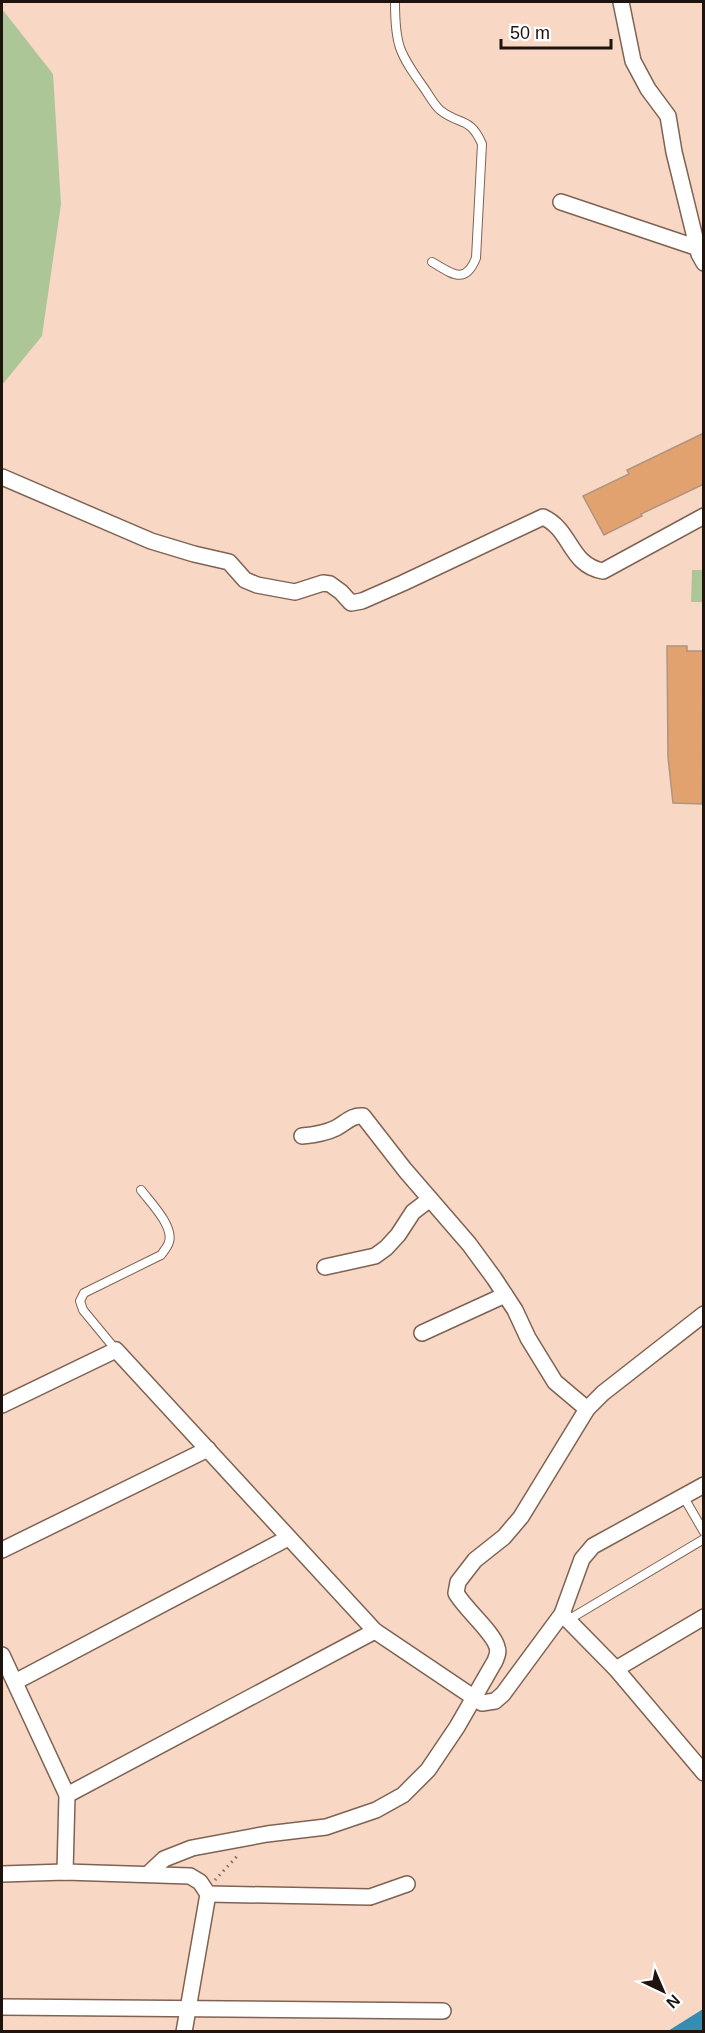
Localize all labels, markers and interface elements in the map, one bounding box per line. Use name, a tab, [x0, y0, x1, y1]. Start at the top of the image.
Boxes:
scale bar	[501, 12, 610, 50]
text: 50 m	[510, 23, 550, 43]
north arrow	[633, 1961, 693, 2021]
text: N	[663, 1991, 683, 2012]

